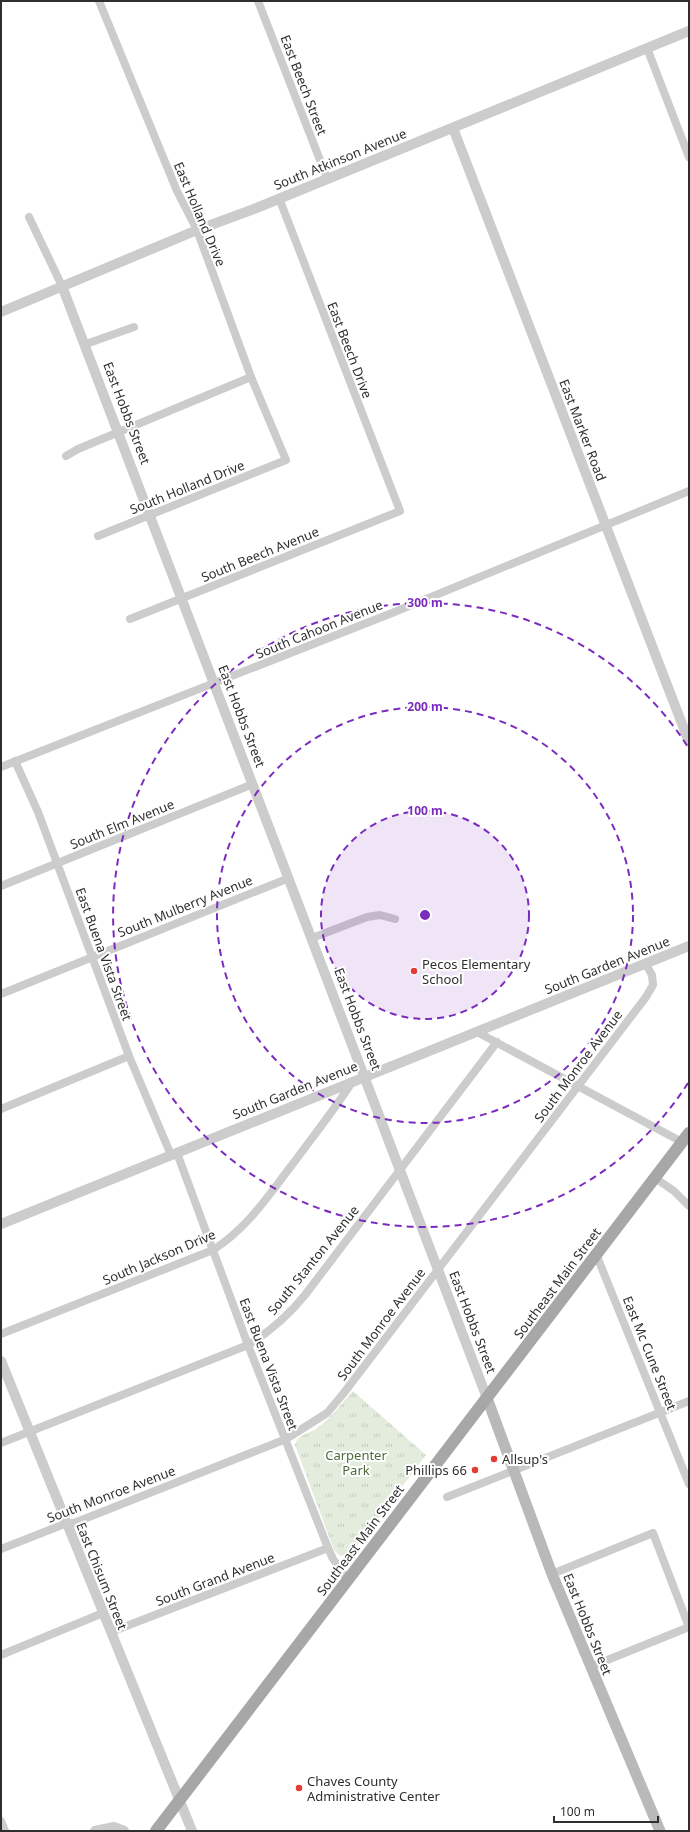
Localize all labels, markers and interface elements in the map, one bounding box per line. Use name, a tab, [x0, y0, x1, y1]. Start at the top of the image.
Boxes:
street label: East Beech Street	[277, 32, 331, 138]
street label: South Atkinson Avenue	[271, 124, 409, 194]
street label: East Holland Drive	[170, 159, 230, 269]
street label: East Beech Drive	[323, 299, 377, 401]
street label: East Hobbs Street	[99, 359, 155, 467]
street label: East Marker Road	[555, 377, 611, 483]
street label: South Holland Drive	[127, 456, 247, 518]
street label: South Beech Avenue	[198, 522, 322, 586]
text: 300 m	[407, 594, 443, 611]
street label: South Cahoon Avenue	[253, 595, 385, 663]
street label: East Hobbs Street	[214, 662, 270, 770]
text: 200 m	[407, 698, 443, 715]
street label: South Elm Avenue	[67, 795, 177, 853]
text: 100 m	[407, 802, 443, 819]
street label: South Mulberry Avenue	[115, 871, 255, 941]
street label: East Buena Vista Street	[72, 885, 137, 1023]
centre of rings	[418, 908, 432, 922]
street label: South Garden Avenue	[542, 932, 672, 998]
place label: Pecos Elementary School	[422, 955, 531, 988]
street label: East Hobbs Street	[330, 965, 386, 1073]
marker: Pecos Elementary School	[409, 966, 419, 976]
street label: South Monroe Avenue	[530, 1006, 626, 1126]
street label: South Garden Avenue	[230, 1057, 360, 1123]
street label: South Stanton Avenue	[263, 1202, 363, 1318]
street label: Southeast Main Street	[509, 1223, 605, 1342]
street label: South Jackson Drive	[100, 1225, 218, 1289]
street label: South Monroe Avenue	[333, 1264, 429, 1384]
street label: East Hobbs Street	[445, 1268, 501, 1376]
street label: East Mc Cune Street	[619, 1293, 681, 1413]
street label: East Buena Vista Street	[235, 1295, 303, 1433]
park label: Carpenter Park	[325, 1446, 387, 1479]
place label: Allsup's	[502, 1450, 548, 1468]
marker: Allsup's	[489, 1454, 499, 1464]
street label: South Monroe Avenue	[44, 1461, 178, 1527]
place label: Phillips 66	[405, 1461, 467, 1479]
marker: Phillips 66	[470, 1465, 480, 1475]
street label: Southeast Main Street	[312, 1480, 408, 1599]
street label: East Chisum Street	[72, 1520, 132, 1633]
street label: South Grand Avenue	[153, 1548, 277, 1610]
street label: East Hobbs Street	[559, 1570, 617, 1678]
place label: Chaves County Administrative Center	[307, 1772, 440, 1805]
marker: Chaves County Administrative Center	[294, 1783, 304, 1793]
scale bar	[554, 1798, 658, 1824]
text: 100 m	[560, 1803, 595, 1820]

